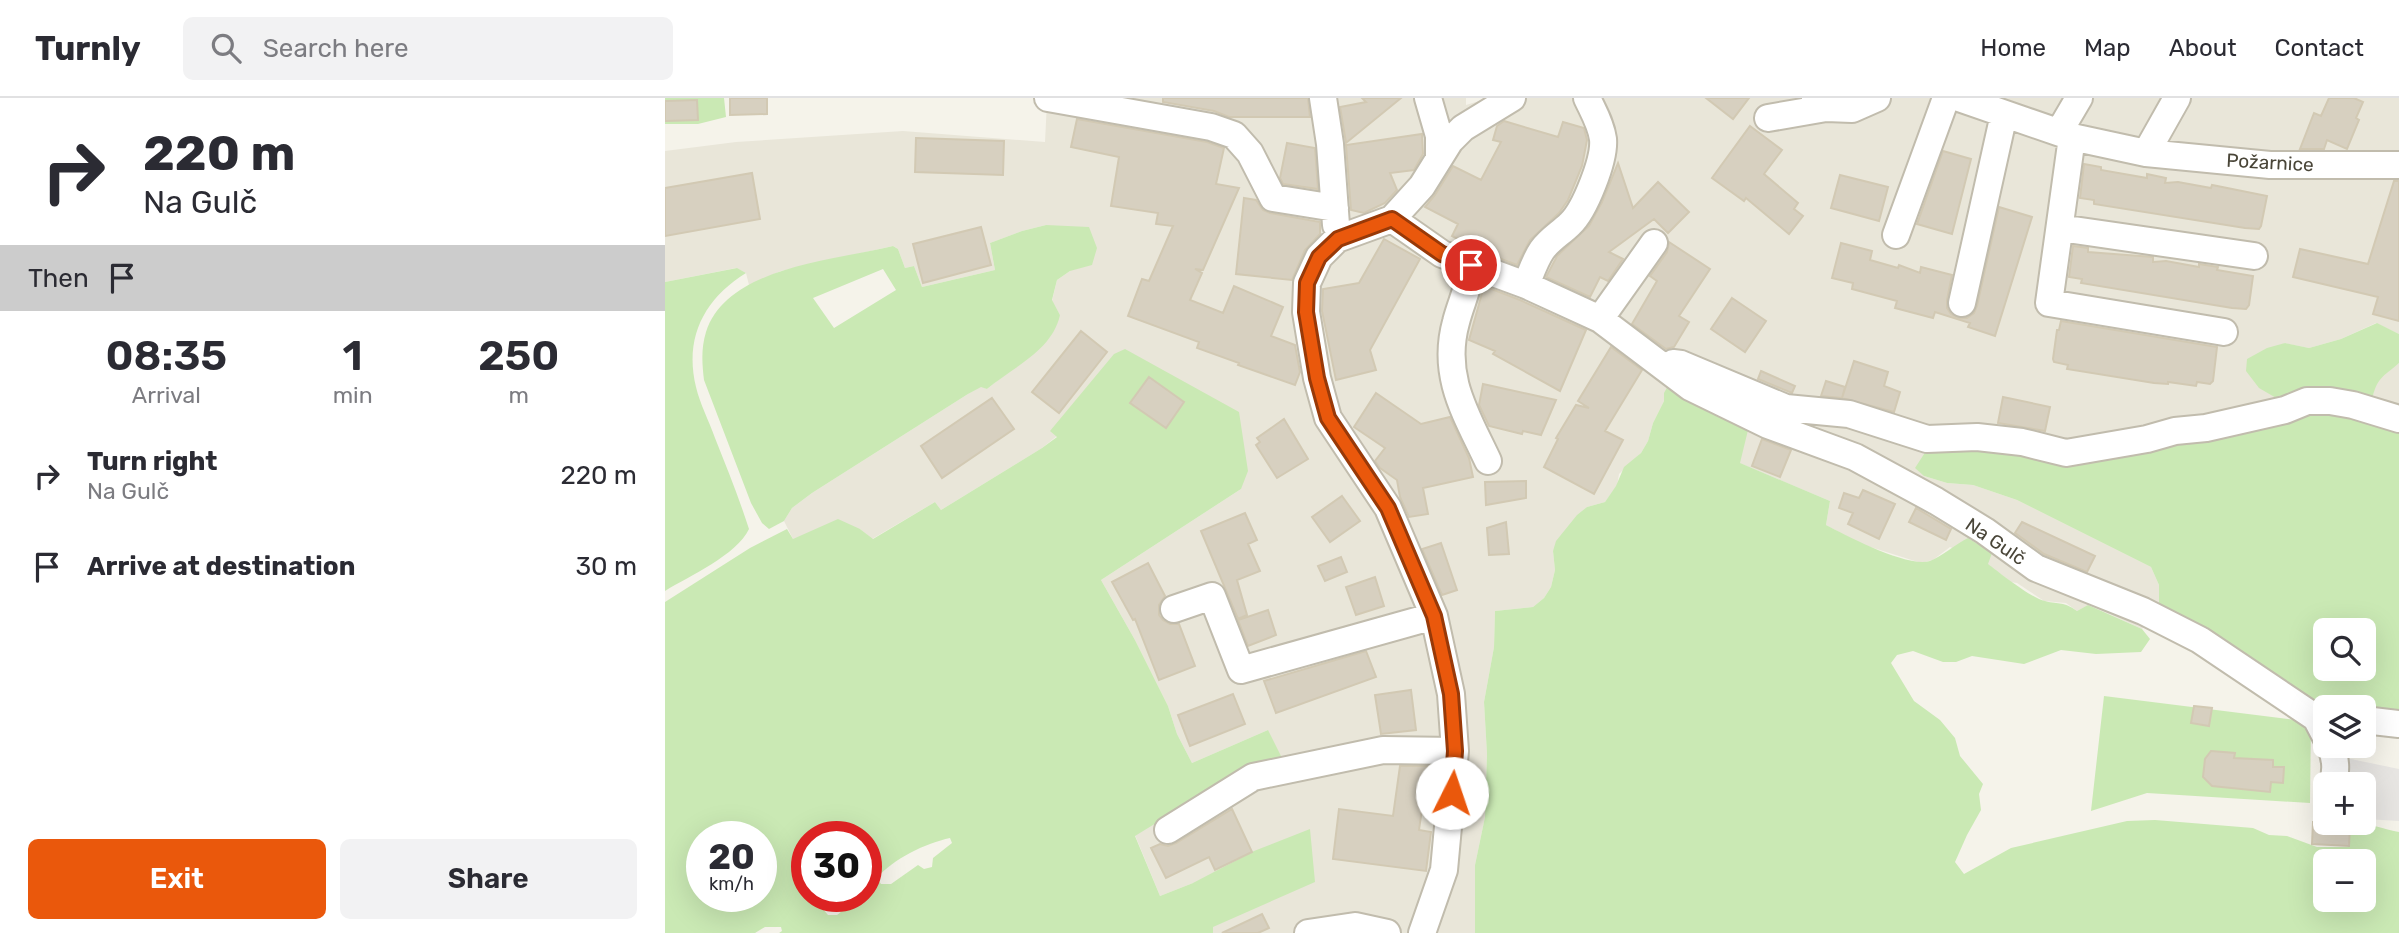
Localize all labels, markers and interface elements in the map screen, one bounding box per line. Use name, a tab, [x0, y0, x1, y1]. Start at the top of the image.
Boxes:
search box	[183, 17, 673, 80]
text: Turnly	[35, 29, 141, 68]
icon: search	[207, 29, 245, 67]
text: Search here	[263, 33, 409, 64]
text: Home	[1980, 34, 2046, 62]
text: Map	[2084, 34, 2131, 62]
text: About	[2169, 34, 2237, 62]
text: Contact	[2275, 34, 2364, 62]
text: 220 m	[143, 124, 295, 182]
icon: right	[28, 126, 119, 217]
street label: Požarnice	[2226, 149, 2314, 176]
text: Na Gulč	[143, 183, 257, 221]
pin	[1441, 235, 1501, 295]
icon: arrive	[1452, 246, 1490, 284]
icon: arrive	[103, 259, 141, 297]
text: Then	[28, 263, 89, 294]
text: 08:35	[106, 331, 227, 381]
text: 1	[343, 331, 363, 381]
text: 250	[478, 331, 559, 381]
text: Arrival	[132, 381, 201, 409]
text: min	[333, 381, 373, 409]
text: m	[509, 381, 529, 409]
text: Turn right	[87, 446, 217, 477]
icon: right	[28, 457, 66, 495]
text: 220 m	[560, 460, 637, 491]
text: Na Gulč	[87, 477, 169, 505]
street label: Na Gulč	[1961, 513, 2030, 570]
icon: arrive	[28, 548, 66, 586]
text: Arrive at destination	[87, 551, 355, 582]
text: 30 m	[575, 551, 637, 582]
map controls	[2313, 618, 2376, 912]
button: search	[2313, 618, 2376, 681]
button: layers	[2313, 695, 2376, 758]
position arrow	[1415, 756, 1489, 830]
button: +	[2313, 772, 2376, 835]
speed limit sign: 30	[791, 821, 882, 912]
text: 20	[708, 836, 755, 878]
button: Exit	[28, 839, 326, 919]
button: Share	[340, 839, 637, 919]
button: −	[2313, 849, 2376, 912]
text: km/h	[709, 873, 754, 895]

